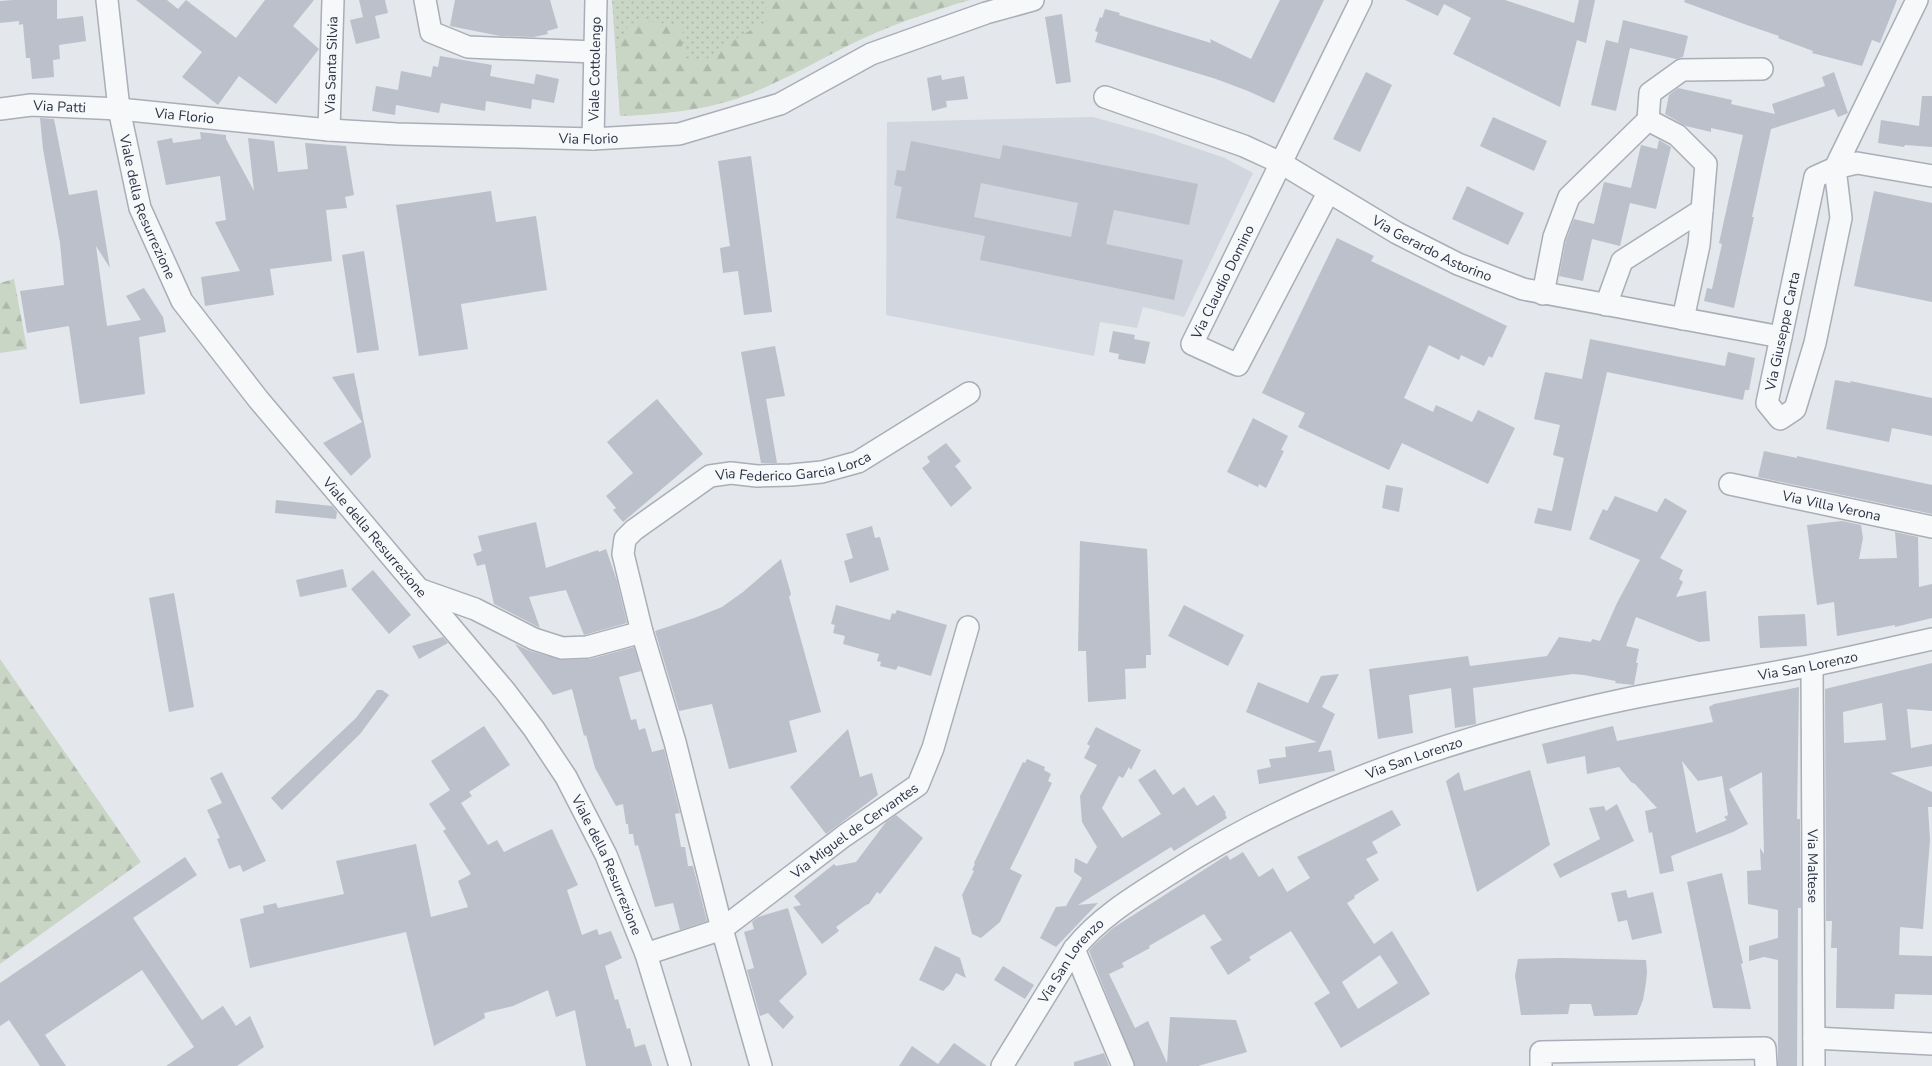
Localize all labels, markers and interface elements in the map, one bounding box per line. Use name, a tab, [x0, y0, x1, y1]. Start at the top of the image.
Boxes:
street label: Via Santa Silvia	[320, 16, 342, 115]
street label: Viale Cottolengo	[584, 16, 606, 123]
street label: Via Patti	[32, 96, 86, 117]
street label: Via Florio	[153, 104, 215, 128]
street label: Via Florio	[557, 129, 619, 149]
street label: Viale della Resurrezione	[114, 132, 180, 282]
street label: Via Gerardo Astorino	[1367, 211, 1495, 286]
street label: Via Claudio Domino	[1187, 222, 1259, 343]
street label: Via Giuseppe Carta	[1761, 270, 1805, 393]
street label: Via Federico Garcia Lorca	[713, 447, 875, 486]
street label: Viale della Resurrezione	[318, 473, 431, 602]
street label: Via Villa Verona	[1779, 486, 1883, 526]
street label: Via San Lorenzo	[1756, 647, 1860, 685]
street label: Via San Lorenzo	[1362, 733, 1465, 784]
street label: Via Miguel de Cervantes	[786, 778, 922, 884]
street label: Viale della Resurrezione	[566, 791, 646, 938]
street label: Via Maltese	[1803, 828, 1822, 903]
street label: Via San Lorenzo	[1033, 914, 1108, 1008]

